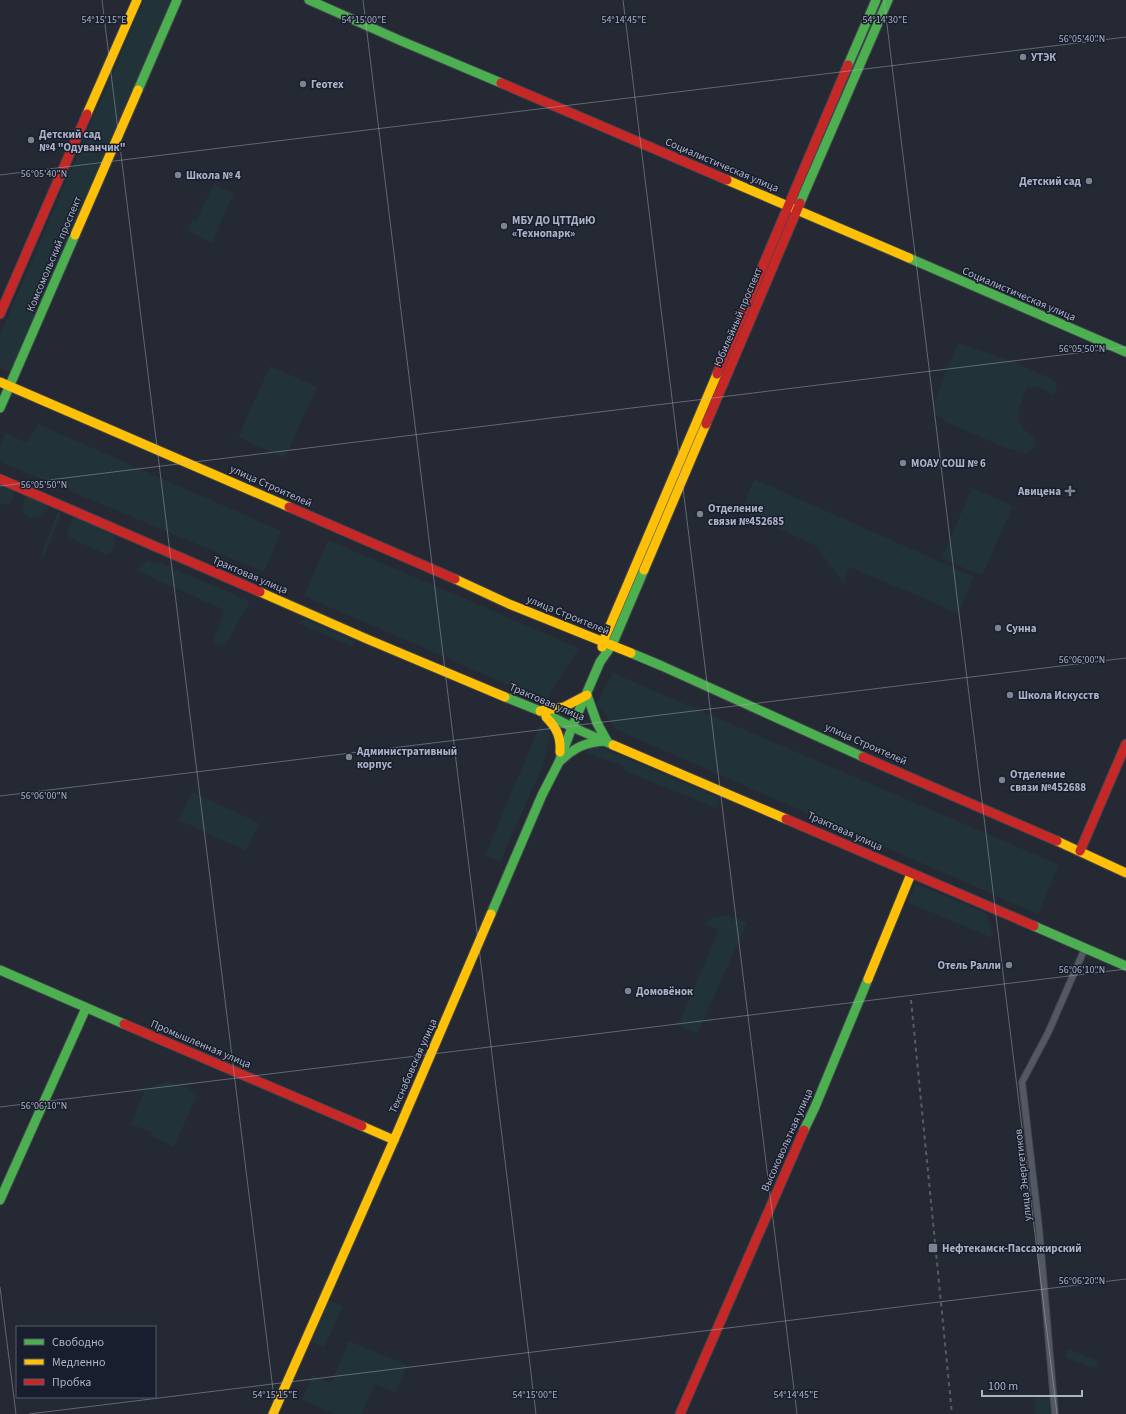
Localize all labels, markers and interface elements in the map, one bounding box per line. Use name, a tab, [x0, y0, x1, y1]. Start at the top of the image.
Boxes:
text: 54°15'15"E	[81, 13, 127, 27]
text: 54°15'00"E	[341, 13, 387, 27]
text: 54°14'45"E	[601, 13, 647, 27]
text: 54°14'30"E	[862, 13, 908, 27]
text: 56°05'40"N	[1059, 32, 1105, 46]
place label: УТЭК	[1031, 50, 1056, 65]
marker: УТЭК	[1018, 52, 1028, 62]
place label: Геотех	[311, 77, 344, 92]
marker: Геотех	[298, 79, 308, 89]
place label: Детский сад №4 "Одуванчик"	[39, 127, 126, 155]
street label: Социалистическая улица	[663, 134, 781, 196]
marker: Детский сад №4 "Одуванчик"	[26, 135, 36, 145]
text: 56°05'40"N	[21, 167, 67, 181]
place label: Школа № 4	[186, 168, 241, 183]
marker: Школа № 4	[173, 170, 183, 180]
place label: Детский сад	[1019, 174, 1082, 189]
marker: Детский сад	[1084, 176, 1094, 186]
street label: Комсомольский проспект	[23, 194, 85, 314]
place label: МБУ ДО ЦТТДиЮ «Технопарк»	[512, 213, 596, 241]
marker: МБУ ДО ЦТТДиЮ «Технопарк»	[499, 221, 509, 231]
street label: Социалистическая улица	[960, 263, 1078, 325]
street label: Юбилейный проспект	[710, 265, 766, 369]
text: 56°05'50"N	[1059, 342, 1105, 356]
place label: МОАУ СОШ № 6	[911, 456, 986, 471]
marker: МОАУ СОШ № 6	[898, 458, 908, 468]
street label: улица Строителей	[228, 461, 314, 511]
text: 56°05'50"N	[21, 478, 67, 492]
place label: Авицена	[1017, 484, 1061, 499]
marker: Авицена	[1064, 485, 1076, 497]
place label: Отделение связи №452685	[708, 501, 784, 529]
marker: Отделение связи №452685	[695, 509, 705, 519]
street label: Трактовая улица	[210, 552, 290, 598]
street label: улица Строителей	[524, 592, 612, 638]
place label: Сунна	[1006, 621, 1037, 636]
marker: Сунна	[993, 623, 1003, 633]
text: 56°06'00"N	[1059, 653, 1105, 667]
street label: Трактовая улица	[507, 679, 587, 725]
place label: Школа Искусств	[1018, 688, 1100, 703]
marker: Школа Искусств	[1005, 690, 1015, 700]
street label: улица Строителей	[823, 719, 909, 769]
place label: Административный корпус	[356, 744, 457, 772]
marker: Административный корпус	[344, 752, 354, 762]
place label: Отделение связи №452688	[1010, 767, 1086, 795]
marker: Отделение связи №452688	[997, 775, 1007, 785]
text: 56°06'00"N	[21, 789, 67, 803]
street label: Трактовая улица	[805, 808, 885, 854]
place label: Отель Ралли	[937, 958, 1001, 973]
marker: Отель Ралли	[1004, 960, 1014, 970]
text: 56°06'10"N	[1059, 963, 1105, 977]
place label: Домовёнок	[636, 984, 693, 999]
marker: Домовёнок	[623, 986, 633, 996]
street label: Промышленная улица	[149, 1016, 253, 1072]
street label: Техснабовская улица	[385, 1016, 441, 1116]
street label: Высоковольтная улица	[758, 1086, 816, 1194]
text: 56°06'10"N	[21, 1099, 67, 1113]
street label: улица Энергетиков	[1011, 1128, 1035, 1222]
place label: Нефтекамск-Пассажирский	[942, 1241, 1082, 1256]
marker: Нефтекамск-Пассажирский	[927, 1242, 939, 1254]
text: 56°06'20"N	[1059, 1274, 1105, 1288]
legend	[16, 1326, 156, 1398]
text: Свободно	[52, 1334, 104, 1351]
text: Медленно	[52, 1354, 106, 1371]
scale bar	[982, 1372, 1082, 1398]
text: Пробка	[52, 1374, 91, 1391]
text: 100 m	[988, 1378, 1018, 1395]
text: 54°15'15"E	[252, 1388, 298, 1402]
text: 54°15'00"E	[512, 1388, 558, 1402]
text: 54°14'45"E	[773, 1388, 819, 1402]

